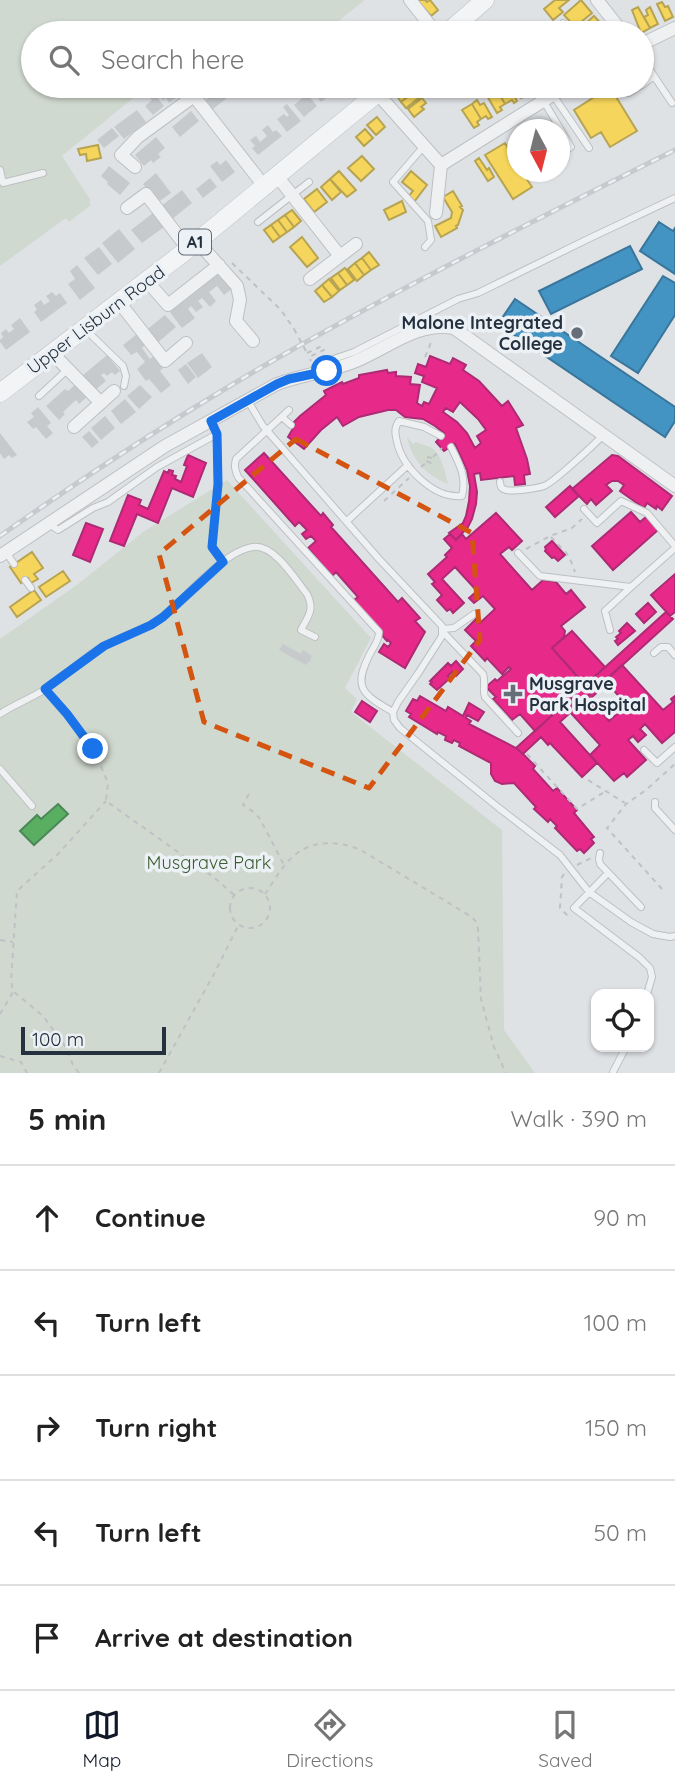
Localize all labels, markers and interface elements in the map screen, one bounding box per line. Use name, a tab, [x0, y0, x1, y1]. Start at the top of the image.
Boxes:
search box	[21, 21, 654, 98]
icon: search	[45, 41, 83, 79]
text: Search here	[101, 43, 245, 76]
north arrow	[507, 119, 570, 182]
road number: A1	[179, 230, 211, 254]
street label: Upper Lisburn Road	[22, 260, 169, 379]
place label: Malone Integrated College	[402, 311, 563, 355]
marker: Malone Integrated College	[569, 325, 585, 341]
route start	[311, 355, 342, 386]
place label: Musgrave Park Hospital	[529, 672, 646, 716]
marker: Musgrave Park Hospital	[503, 684, 523, 704]
route end	[77, 733, 108, 764]
park label: Musgrave Park	[147, 851, 271, 874]
map controls	[591, 989, 654, 1052]
button: locate	[591, 989, 654, 1052]
scale bar	[21, 1024, 166, 1056]
text: 100 m	[32, 1027, 84, 1051]
text: 5 min	[28, 1100, 106, 1138]
text: Walk · 390 m	[511, 1104, 647, 1133]
icon: ahead	[28, 1199, 66, 1237]
text: Continue	[95, 1201, 206, 1234]
text: 90 m	[593, 1203, 647, 1232]
icon: left	[28, 1304, 66, 1342]
text: Turn left	[95, 1306, 202, 1339]
text: 100 m	[584, 1308, 647, 1337]
icon: right	[28, 1409, 66, 1447]
text: Turn right	[95, 1411, 217, 1444]
text: 150 m	[585, 1413, 647, 1442]
icon: left	[28, 1514, 66, 1552]
text: Turn left	[95, 1516, 202, 1549]
text: 50 m	[594, 1518, 647, 1547]
icon: arrive	[28, 1619, 66, 1657]
text: Arrive at destination	[95, 1621, 353, 1654]
tab: Map	[83, 1706, 121, 1772]
tab: Directions	[286, 1706, 373, 1772]
tab: Saved	[538, 1706, 593, 1772]

